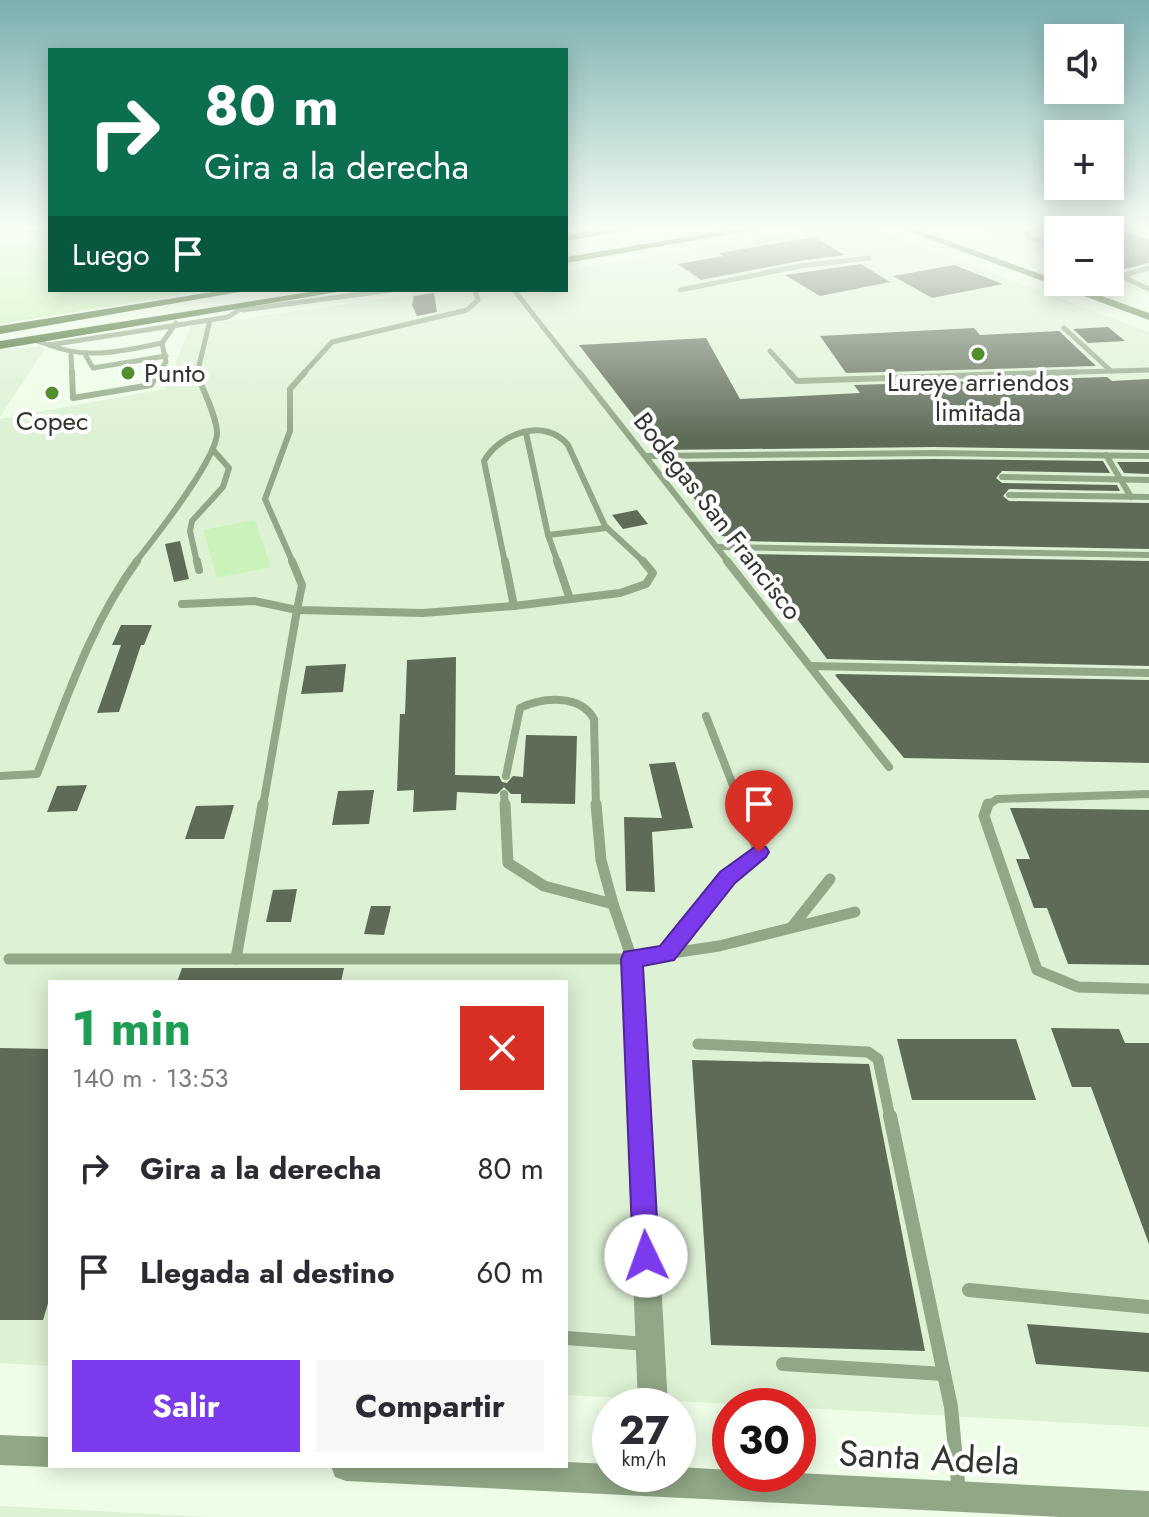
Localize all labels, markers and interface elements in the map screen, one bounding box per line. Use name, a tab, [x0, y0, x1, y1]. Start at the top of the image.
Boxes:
map controls	[1044, 24, 1124, 296]
button: sound	[1044, 24, 1124, 104]
text: 80 m	[204, 65, 339, 146]
icon: right	[72, 80, 176, 184]
button: +	[1044, 120, 1124, 200]
text: Gira a la derecha	[204, 140, 469, 192]
button: −	[1044, 216, 1124, 296]
icon: arrive	[166, 232, 210, 276]
text: Luego	[72, 233, 150, 276]
marker: Lureye arriendos limitada	[969, 345, 987, 363]
place label: Punto	[144, 354, 205, 392]
place label: Lureye arriendos limitada	[887, 363, 1069, 431]
marker: Punto	[119, 364, 137, 382]
marker: Copec	[43, 384, 61, 402]
place label: Copec	[16, 402, 88, 440]
street label: Bodegas San Francisco	[625, 404, 811, 628]
pin	[725, 770, 793, 852]
icon: arrive	[737, 782, 781, 826]
text: 1 min	[72, 994, 191, 1063]
button: close	[460, 1006, 544, 1090]
text: 140 m · 13:53	[72, 1059, 229, 1097]
icon: right	[72, 1146, 116, 1190]
text: Gira a la derecha	[140, 1147, 381, 1190]
text: 80 m	[477, 1147, 544, 1190]
position arrow	[604, 1214, 688, 1298]
icon: arrive	[72, 1250, 116, 1294]
text: Llegada al destino	[140, 1251, 395, 1294]
text: 60 m	[476, 1251, 544, 1294]
button: Salir	[72, 1360, 300, 1452]
button: Compartir	[316, 1360, 544, 1452]
speed limit sign: 30	[712, 1388, 816, 1492]
text: 27	[619, 1401, 669, 1459]
street label: Santa Adela	[837, 1426, 1021, 1488]
text: km/h	[621, 1445, 667, 1474]

